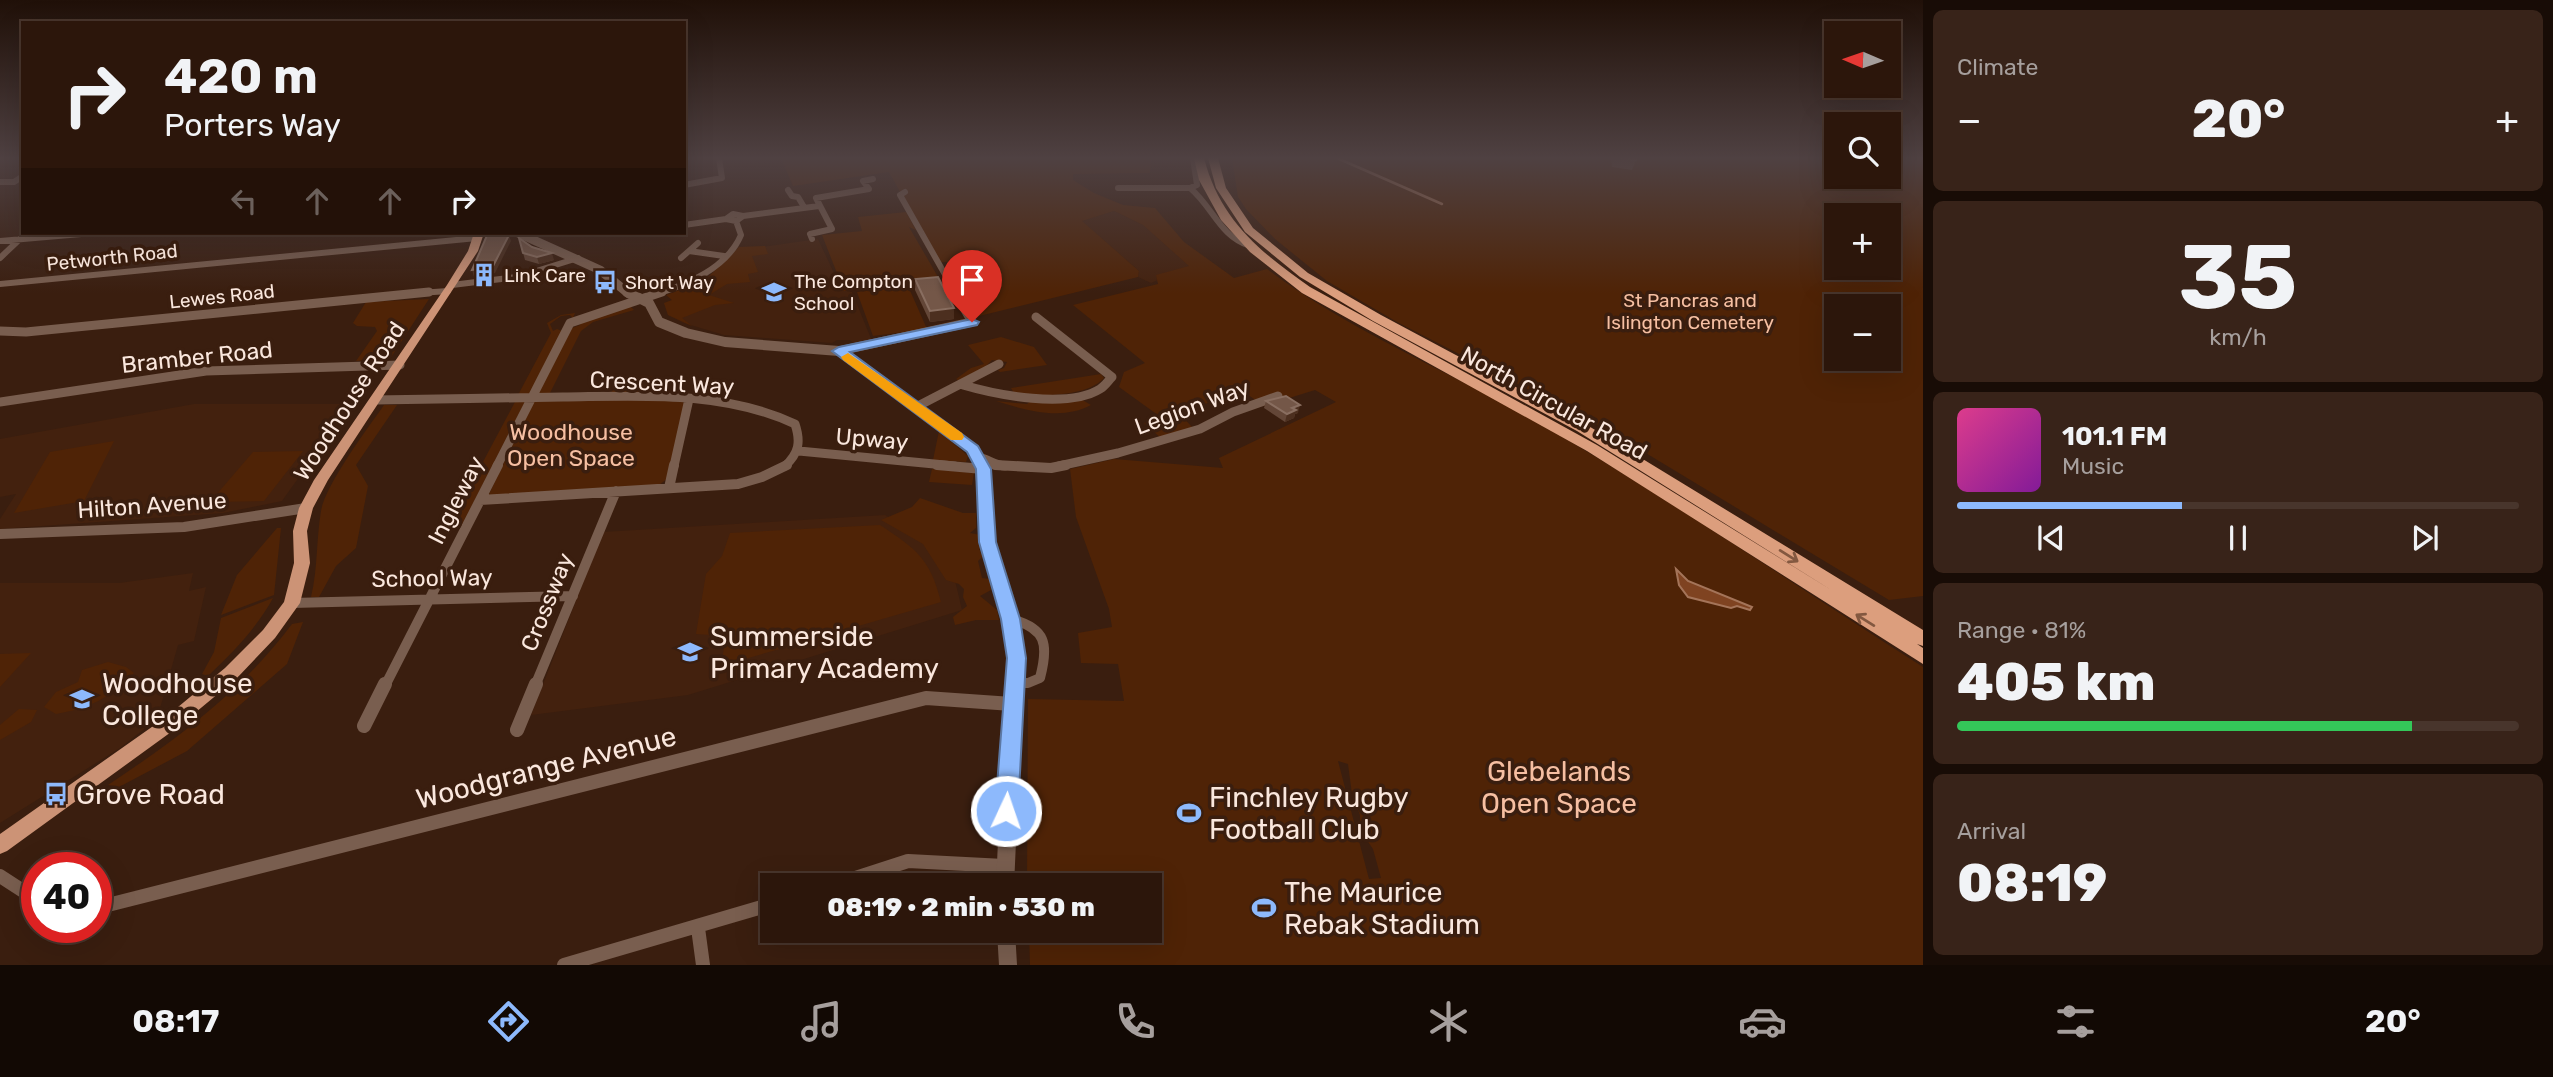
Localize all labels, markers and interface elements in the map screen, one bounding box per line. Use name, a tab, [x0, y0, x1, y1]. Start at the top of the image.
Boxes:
north arrow	[1824, 21, 1900, 98]
map controls	[1824, 21, 1901, 371]
text: 420 m	[164, 47, 318, 105]
icon: right	[49, 49, 140, 140]
text: Climate	[1957, 53, 2038, 81]
text: 20°	[2192, 88, 2285, 150]
text: −	[1957, 97, 1982, 143]
text: +	[2495, 97, 2519, 143]
text: Porters Way	[164, 106, 341, 144]
button: search	[1824, 112, 1901, 189]
icon: left	[225, 182, 263, 220]
icon: ahead	[298, 182, 336, 220]
icon: ahead	[371, 182, 409, 220]
icon: right	[444, 182, 482, 220]
button: +	[1824, 203, 1901, 280]
text: 35	[2179, 223, 2297, 331]
street label: Petworth Road	[45, 239, 179, 276]
pin	[942, 250, 1002, 322]
building icon: Link Care	[470, 261, 498, 289]
icon: arrive	[953, 261, 991, 299]
place label: Link Care	[504, 264, 586, 287]
bus stop icon: Short Way	[591, 268, 619, 296]
place label: The Compton School	[794, 270, 913, 315]
place label: Short Way	[625, 271, 714, 294]
school or university icon: The Compton School	[760, 278, 788, 306]
street label: Lewes Road	[168, 280, 276, 313]
park label: St Pancras and Islington Cemetery	[1606, 289, 1774, 334]
button: −	[1824, 294, 1901, 371]
street label: Woodhouse Road	[287, 316, 411, 486]
text: km/h	[2209, 323, 2267, 351]
street label: Bramber Road	[120, 335, 274, 379]
street label: North Circular Road	[1456, 340, 1652, 466]
street label: Crescent Way	[589, 365, 735, 401]
street label: Legion Way	[1131, 373, 1254, 441]
park label: Woodhouse Open Space	[507, 418, 635, 472]
text: 101.1 FM	[2062, 421, 2167, 452]
street label: Upway	[835, 422, 910, 456]
street label: Ingleway	[422, 451, 490, 549]
text: Music	[2062, 452, 2124, 480]
street label: Hilton Avenue	[77, 486, 227, 524]
icon: previous	[2032, 519, 2070, 557]
icon: pause	[2219, 519, 2257, 557]
icon: next	[2406, 519, 2444, 557]
street label: Crossway	[515, 549, 579, 655]
one-way arrow	[1779, 549, 1798, 564]
street label: School Way	[371, 563, 493, 593]
one-way arrow	[1856, 613, 1876, 627]
text: Range · 81%	[1957, 616, 2086, 644]
place label: Summerside Primary Academy	[710, 620, 939, 685]
school or university icon: Summerside Primary Academy	[676, 638, 704, 666]
text: 405 km	[1957, 651, 2155, 713]
place label: Woodhouse College	[102, 667, 253, 732]
school or university icon: Woodhouse College	[68, 685, 96, 713]
street label: Woodgrange Avenue	[413, 719, 680, 816]
park label: Glebelands Open Space	[1481, 755, 1637, 820]
position arrow	[969, 774, 1043, 848]
place label: Grove Road	[76, 778, 225, 811]
bus stop icon: Grove Road	[42, 780, 70, 808]
place label: Finchley Rugby Football Club	[1209, 781, 1409, 846]
sports icon: Finchley Rugby Football Club	[1175, 799, 1203, 827]
text: Arrival	[1957, 817, 2026, 845]
speed limit sign: 40	[21, 852, 112, 943]
text: 08:19	[1957, 852, 2107, 914]
place label: The Maurice Rebak Stadium	[1284, 876, 1480, 941]
text: 08:19 · 2 min · 530 m	[827, 892, 1095, 923]
sports icon: The Maurice Rebak Stadium	[1250, 894, 1278, 922]
icon: directions	[484, 997, 533, 1046]
icon: music	[797, 997, 846, 1046]
icon: phone	[1111, 997, 1160, 1046]
icon: climate	[1424, 997, 1473, 1046]
icon: car	[1738, 997, 1787, 1046]
icon: filters	[2051, 997, 2100, 1046]
text: 08:17	[132, 1002, 219, 1040]
text: 20°	[2365, 1002, 2421, 1040]

